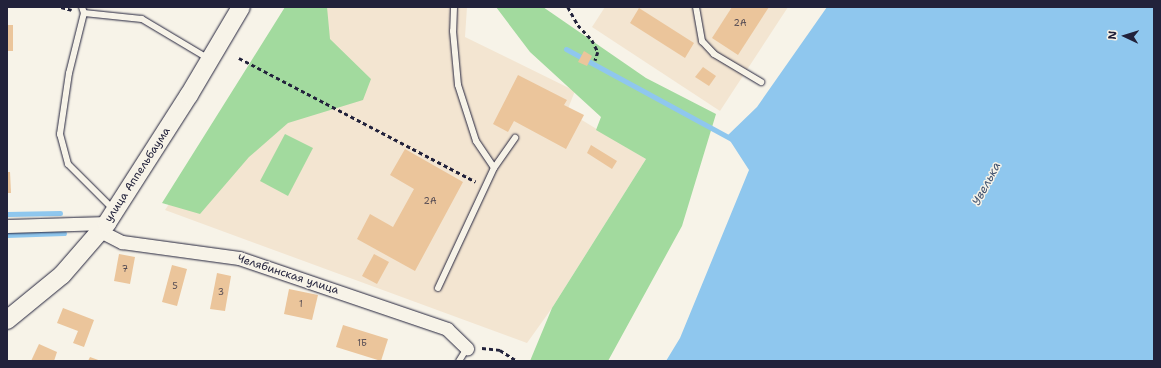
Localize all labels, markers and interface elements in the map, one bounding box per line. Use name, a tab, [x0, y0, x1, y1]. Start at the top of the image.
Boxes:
north arrow	[1105, 16, 1145, 56]
house number: 2А	[734, 18, 746, 28]
text: N	[1105, 30, 1120, 40]
street label: улица Аппельбаума	[102, 125, 174, 225]
water label: Увелька	[970, 160, 1004, 208]
house number: 2А	[424, 196, 436, 206]
street label: Челябинская улица	[236, 252, 340, 298]
house number: 7	[122, 264, 128, 274]
house number: 5	[172, 281, 178, 291]
house number: 3	[218, 287, 224, 297]
house number: 1	[299, 299, 303, 309]
house number: 1Б	[357, 338, 367, 348]

